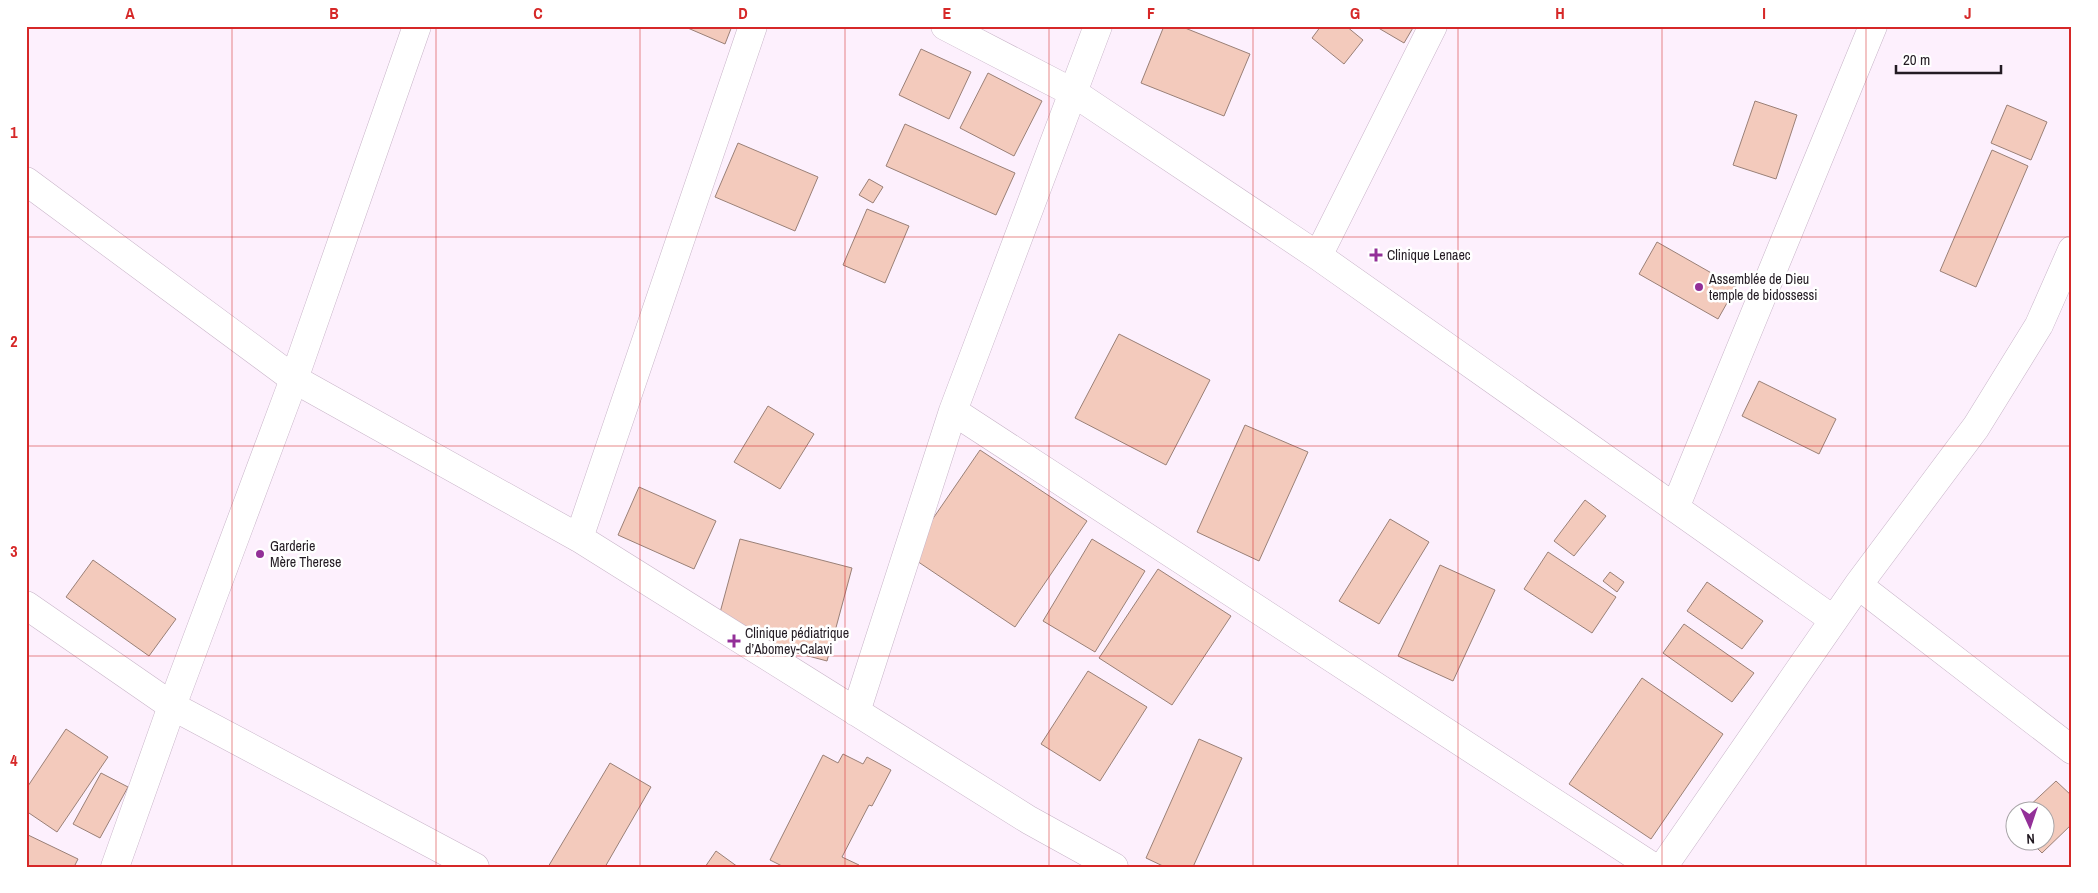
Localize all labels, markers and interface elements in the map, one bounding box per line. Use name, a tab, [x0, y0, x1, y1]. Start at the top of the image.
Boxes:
text: A	[125, 2, 135, 24]
text: B	[329, 2, 339, 24]
text: C	[533, 2, 543, 24]
text: D	[738, 2, 748, 24]
text: E	[943, 2, 952, 24]
text: F	[1147, 2, 1155, 24]
text: G	[1350, 2, 1360, 24]
text: H	[1555, 2, 1565, 24]
text: I	[1762, 2, 1766, 24]
text: J	[1964, 2, 1972, 24]
scale bar	[1896, 42, 2000, 74]
text: 20 m	[1903, 49, 1930, 70]
text: 1	[10, 121, 18, 143]
place label: Clinique Lenaec	[1387, 246, 1471, 264]
marker: Clinique Lenaec	[1369, 248, 1383, 262]
place label: Assemblée de Dieu temple de bidossessi	[1708, 270, 1818, 304]
marker: Assemblée de Dieu temple de bidossessi	[1693, 281, 1705, 293]
text: 2	[10, 330, 18, 352]
place label: Garderie Mère Therese	[270, 537, 341, 571]
text: 3	[10, 540, 18, 562]
marker: Garderie Mère Therese	[254, 548, 266, 560]
place label: Clinique pédiatrique d’Abomey-Calavi	[745, 624, 849, 658]
marker: Clinique pédiatrique d’Abomey-Calavi	[727, 634, 741, 648]
text: 4	[10, 749, 18, 771]
north arrow	[2006, 800, 2056, 850]
text: N	[2026, 830, 2035, 848]

